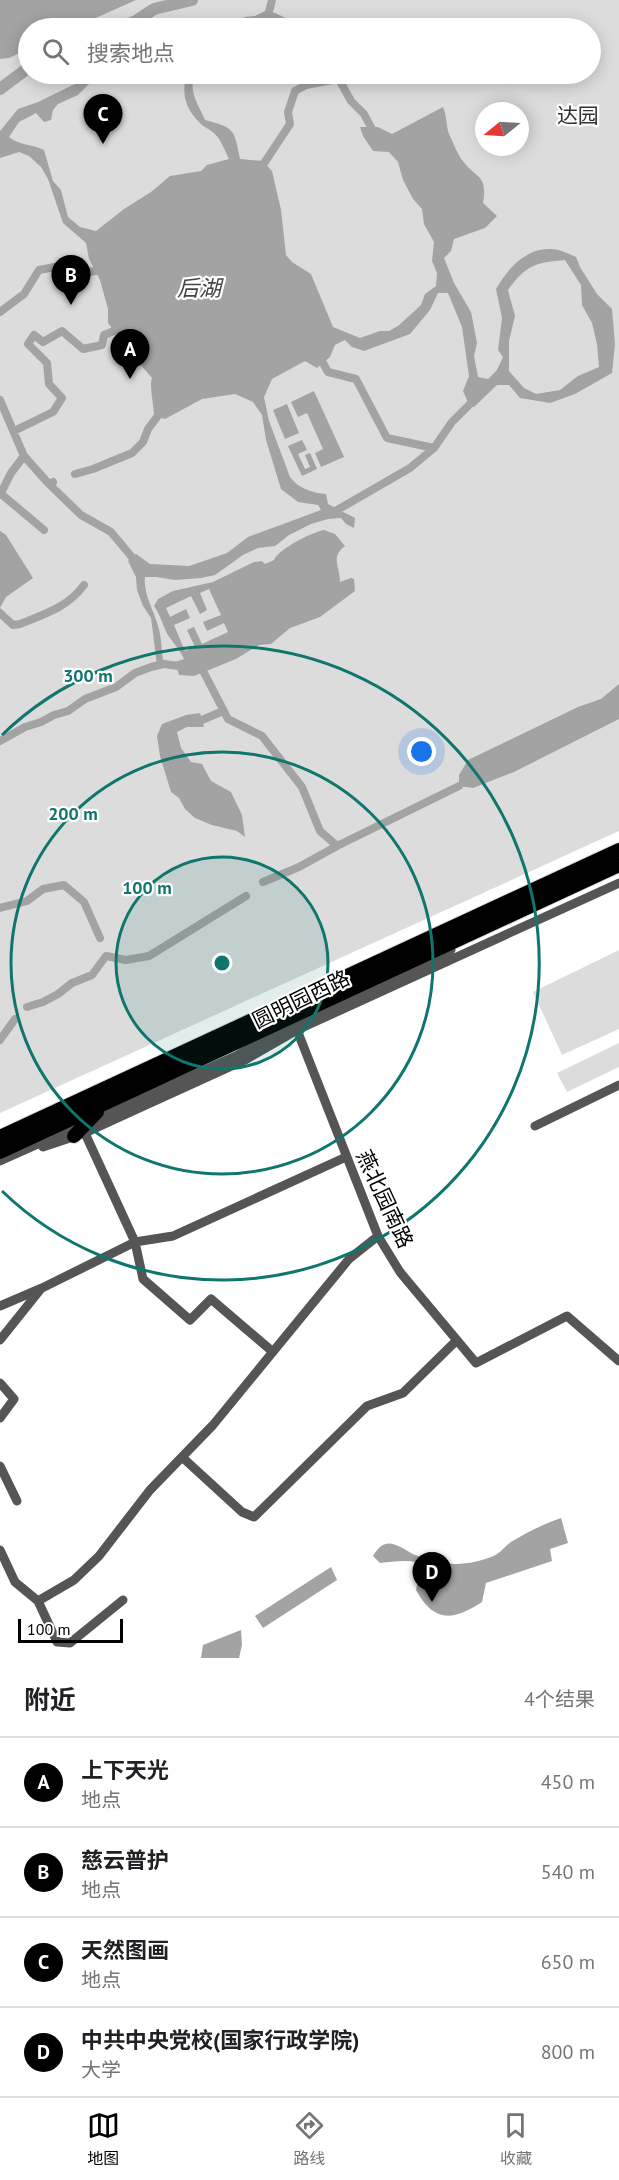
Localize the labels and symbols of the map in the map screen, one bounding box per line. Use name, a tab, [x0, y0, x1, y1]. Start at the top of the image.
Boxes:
pin: C	[84, 94, 122, 144]
north arrow	[475, 102, 529, 156]
park label: 达园	[557, 102, 599, 129]
pin: B	[52, 256, 90, 305]
water label: 后湖	[177, 274, 224, 302]
pin: A	[110, 330, 150, 379]
text: 300 m	[63, 664, 113, 687]
your location	[407, 737, 436, 766]
text: 200 m	[48, 802, 98, 825]
text: 100 m	[122, 876, 172, 899]
centre of rings	[212, 953, 232, 973]
street label: 圆明园西路	[248, 964, 354, 1034]
street label: 燕北园南路	[351, 1146, 419, 1252]
pin: D	[412, 1552, 452, 1602]
scale bar	[18, 1616, 123, 1644]

